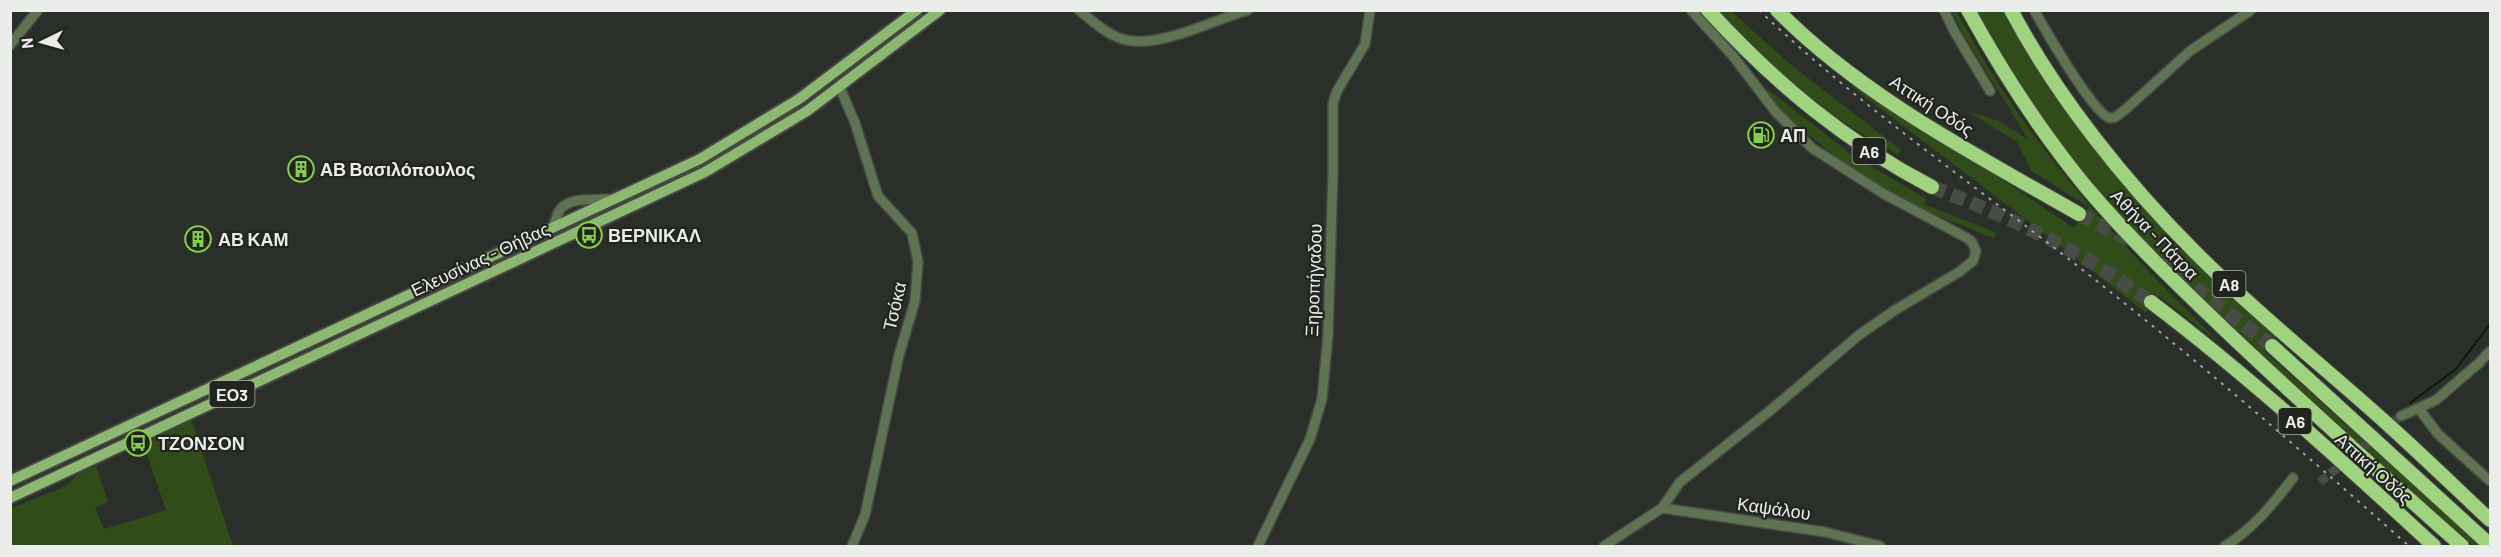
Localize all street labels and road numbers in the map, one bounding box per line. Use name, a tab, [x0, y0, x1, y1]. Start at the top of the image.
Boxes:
street label: Αττική Οδός	[1886, 70, 1978, 140]
road number: Α6	[1852, 138, 1886, 164]
street label: Αθήνα - Πάτρα	[2106, 184, 2204, 284]
street label: Ελευσίνας - Θήβας	[407, 217, 553, 301]
street label: Ξηροπήγαδου	[1300, 223, 1326, 337]
road number: Α8	[2212, 271, 2246, 297]
street label: Τσόκα	[878, 279, 910, 333]
road number: ΕΟ3	[210, 381, 254, 407]
road number: Α6	[2278, 408, 2312, 434]
street label: Αττική Οδός	[2331, 428, 2417, 508]
street label: Καψάλου	[1736, 492, 1812, 524]

